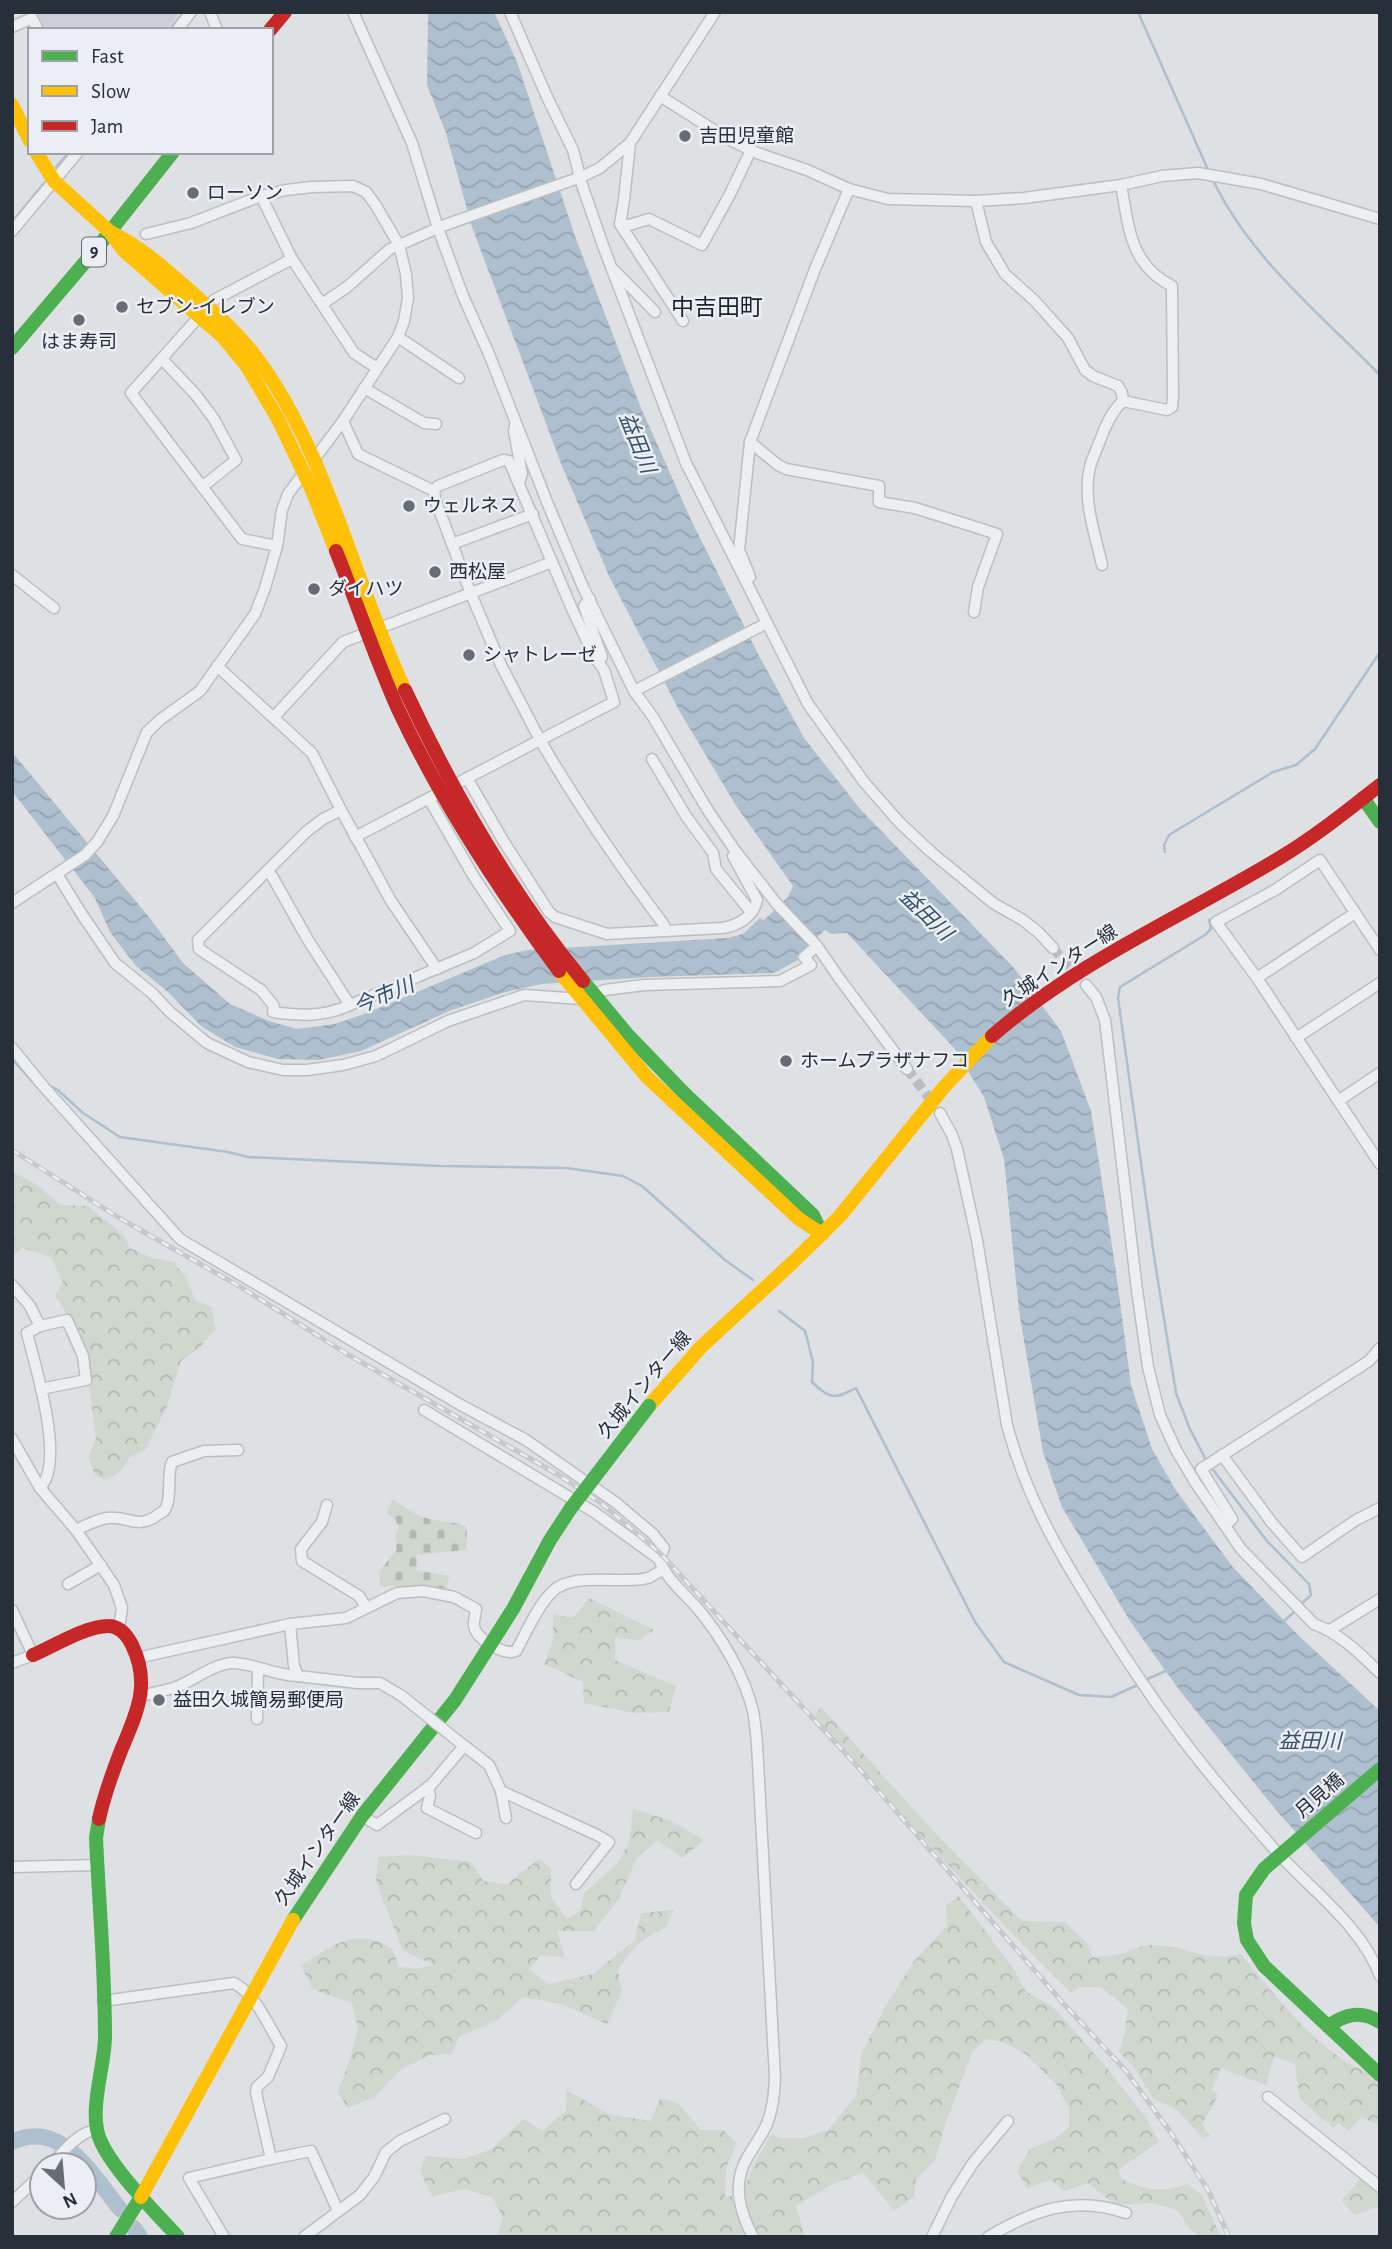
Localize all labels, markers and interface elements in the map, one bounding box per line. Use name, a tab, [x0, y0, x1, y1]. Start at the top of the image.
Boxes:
legend	[28, 28, 273, 154]
text: Fast	[91, 46, 124, 67]
text: Slow	[91, 81, 130, 102]
text: Jam	[91, 116, 123, 137]
place label: 吉田児童館	[699, 125, 794, 146]
marker: 吉田児童館	[677, 128, 693, 144]
place label: ローソン	[207, 184, 283, 203]
marker: ローソン	[185, 185, 201, 201]
road number: 9	[82, 238, 106, 266]
district label: 中吉田町	[671, 295, 763, 320]
place label: セブン-イレブン	[136, 296, 275, 317]
marker: セブン-イレブン	[114, 299, 130, 315]
marker: はま寿司	[71, 312, 87, 328]
place label: はま寿司	[41, 332, 117, 352]
water label: 益田川	[615, 409, 660, 478]
place label: ウェルネス	[423, 496, 518, 516]
marker: ウェルネス	[401, 498, 417, 514]
place label: 西松屋	[449, 561, 506, 582]
marker: 西松屋	[427, 564, 443, 580]
place label: ダイハツ	[328, 578, 404, 599]
marker: ダイハツ	[306, 581, 322, 597]
place label: シャトレーゼ	[483, 645, 597, 665]
marker: シャトレーゼ	[461, 647, 477, 663]
water label: 益田川	[896, 885, 958, 946]
street label: 久城インター線	[998, 920, 1121, 1010]
water label: 今市川	[351, 972, 419, 1018]
place label: ホームプラザナフコ	[800, 1051, 969, 1071]
marker: ホームプラザナフコ	[778, 1053, 794, 1069]
street label: 久城インター線	[593, 1327, 695, 1442]
place label: 益田久城簡易郵便局	[173, 1689, 344, 1710]
marker: 益田久城簡易郵便局	[151, 1692, 167, 1708]
water label: 益田川	[1279, 1730, 1343, 1752]
street label: 月見橋	[1292, 1769, 1348, 1822]
street label: 久城インター線	[270, 1788, 364, 1909]
north arrow	[28, 2151, 98, 2221]
text: N	[60, 2188, 80, 2211]

